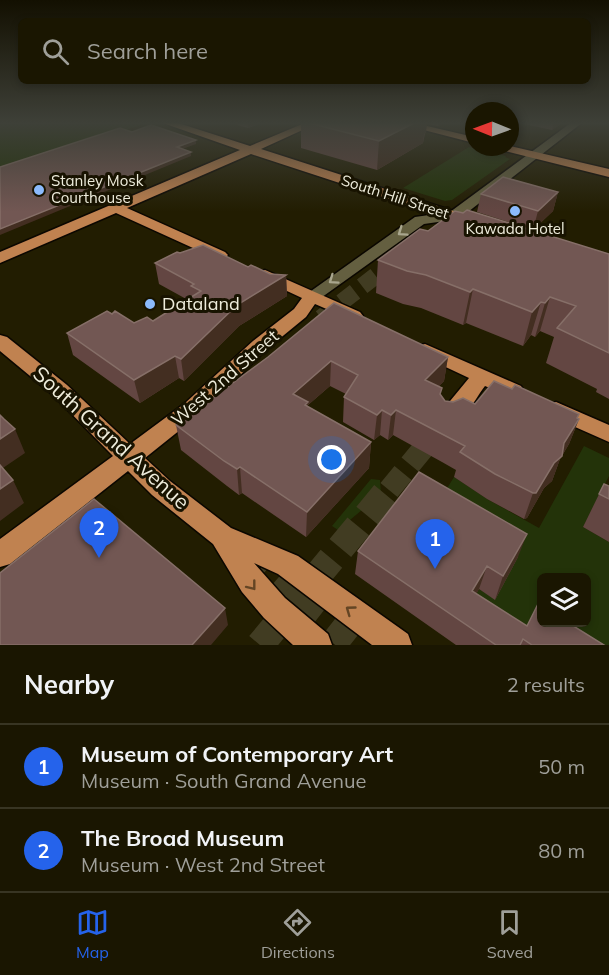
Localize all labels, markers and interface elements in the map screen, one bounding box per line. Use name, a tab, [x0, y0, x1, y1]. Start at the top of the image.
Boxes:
search box	[18, 18, 591, 84]
icon: search	[39, 35, 72, 68]
text: Search here	[87, 37, 208, 65]
north arrow	[465, 102, 519, 156]
street label: South Hill Street	[339, 170, 451, 223]
place label: Stanley Mosk Courthouse	[51, 171, 144, 207]
marker: Stanley Mosk Courthouse	[32, 183, 46, 197]
marker: Kawada Hotel	[508, 204, 522, 218]
place label: Kawada Hotel	[465, 219, 565, 238]
one-way arrow	[397, 225, 408, 236]
one-way arrow	[329, 273, 340, 284]
place label: Dataland	[162, 292, 240, 315]
marker: Dataland	[143, 297, 157, 311]
street label: West 2nd Street	[166, 325, 283, 431]
street label: South Grand Avenue	[28, 360, 195, 514]
your location	[317, 445, 346, 474]
pin: 2	[80, 508, 118, 558]
pin: 1	[416, 520, 454, 569]
map controls	[537, 573, 591, 627]
button: layers	[537, 573, 591, 627]
one-way arrow	[245, 579, 256, 590]
one-way arrow	[346, 606, 357, 617]
text: Nearby	[24, 668, 114, 701]
text: 2 results	[507, 672, 585, 697]
text: Museum of Contemporary Art	[81, 740, 393, 768]
text: 1	[38, 754, 50, 779]
text: 50 m	[538, 754, 585, 779]
text: Museum · South Grand Avenue	[81, 768, 366, 793]
text: The Broad Museum	[81, 824, 284, 852]
text: 2	[38, 838, 50, 863]
text: 80 m	[538, 838, 585, 863]
text: Museum · West 2nd Street	[81, 852, 325, 877]
tab: Map	[76, 906, 109, 962]
tab: Directions	[261, 906, 335, 962]
tab: Saved	[487, 906, 533, 962]

